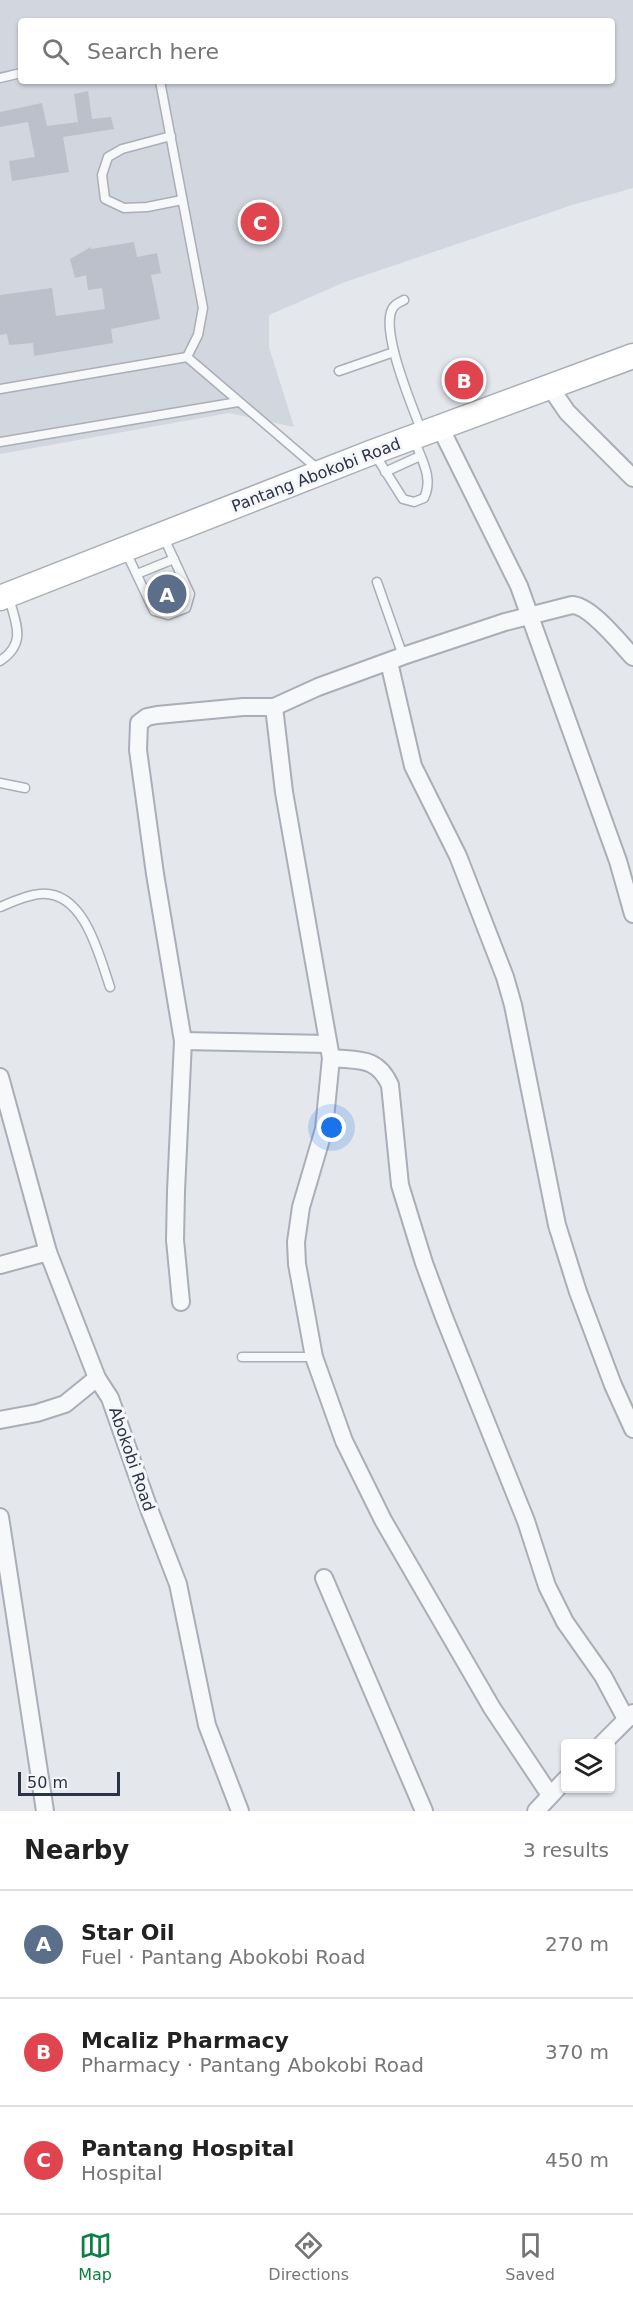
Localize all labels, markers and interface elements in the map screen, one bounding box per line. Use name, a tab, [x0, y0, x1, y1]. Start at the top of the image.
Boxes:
search box	[18, 18, 615, 84]
icon: search	[39, 35, 72, 68]
text: Search here	[87, 39, 219, 64]
pin: C	[240, 200, 280, 244]
pin: B	[444, 358, 484, 403]
street label: Pantang Abokobi Road	[229, 434, 403, 516]
pin: A	[148, 572, 186, 616]
your location	[317, 1113, 346, 1142]
street label: Abokobi Road	[105, 1404, 159, 1514]
map controls	[561, 1739, 615, 1793]
button: layers	[561, 1739, 615, 1793]
scale bar	[18, 1769, 120, 1796]
text: 50 m	[27, 1773, 68, 1792]
text: Nearby	[24, 1835, 129, 1865]
text: 3 results	[523, 1838, 609, 1862]
text: Star Oil	[81, 1920, 175, 1945]
text: A	[36, 1932, 51, 1956]
text: 270 m	[545, 1932, 609, 1956]
text: Fuel · Pantang Abokobi Road	[81, 1945, 365, 1969]
text: Mcaliz Pharmacy	[81, 2028, 289, 2053]
text: B	[36, 2040, 51, 2064]
text: 370 m	[545, 2040, 609, 2064]
text: Pharmacy · Pantang Abokobi Road	[81, 2053, 424, 2077]
text: Pantang Hospital	[81, 2136, 294, 2161]
text: C	[36, 2148, 51, 2172]
text: 450 m	[545, 2148, 609, 2172]
text: Hospital	[81, 2161, 163, 2185]
tab: Map	[78, 2229, 112, 2284]
tab: Directions	[268, 2229, 349, 2284]
tab: Saved	[505, 2229, 555, 2284]

